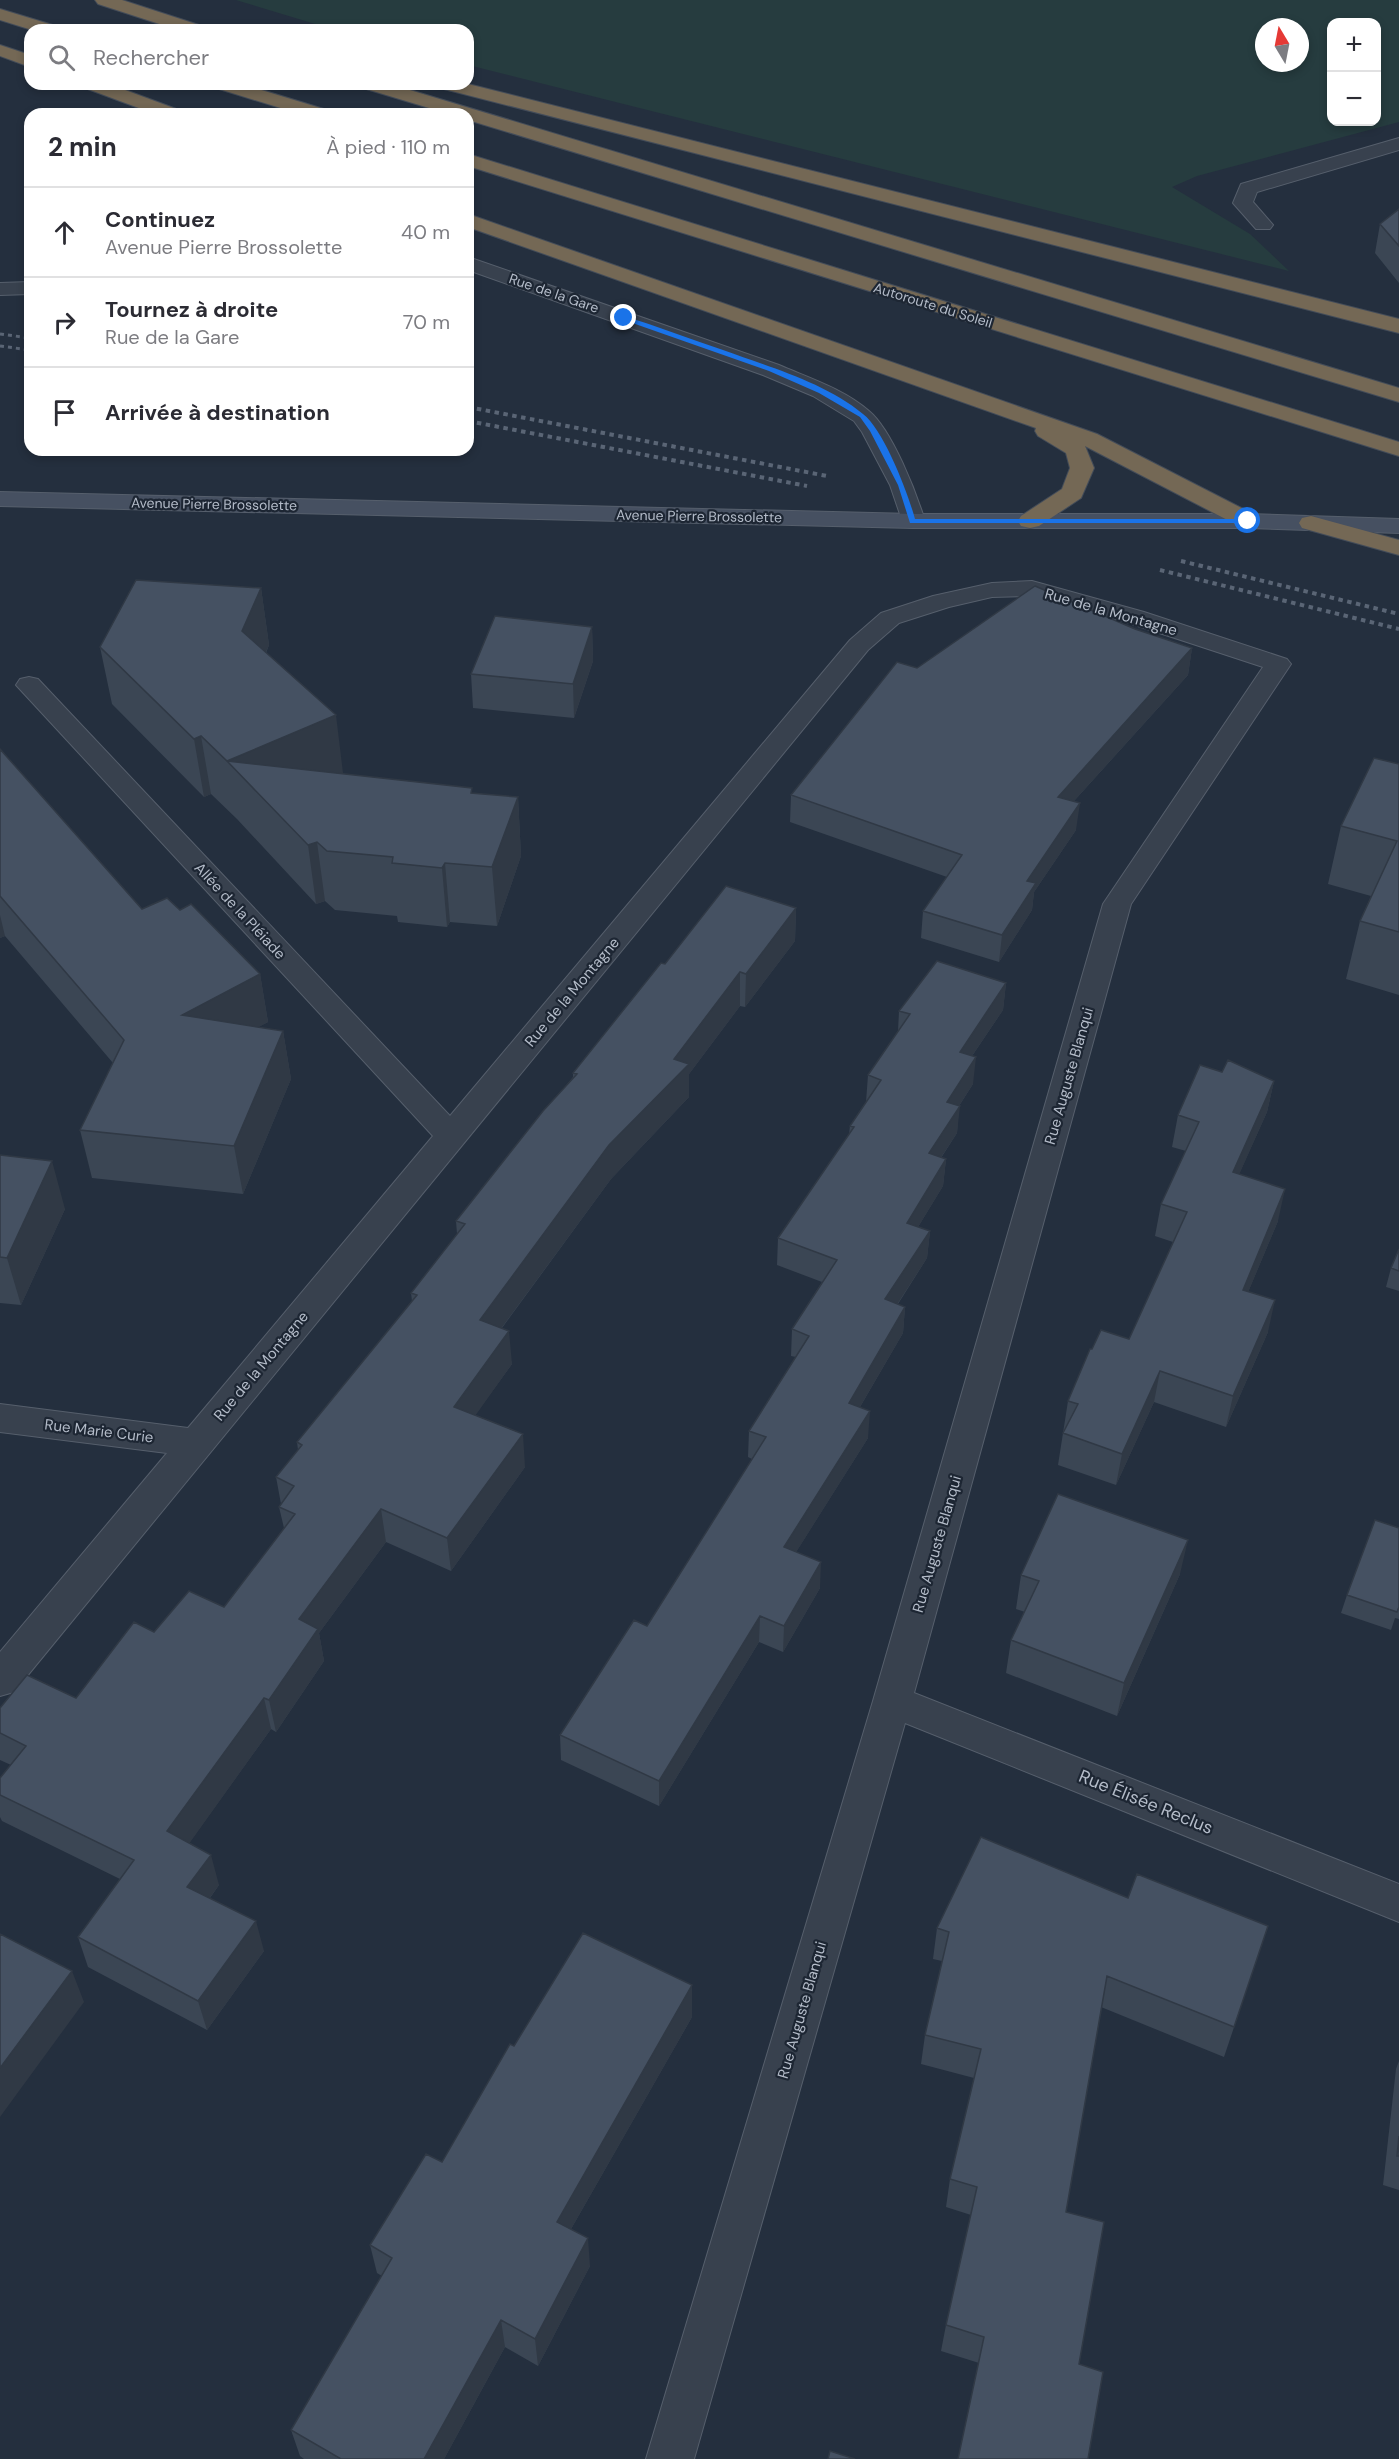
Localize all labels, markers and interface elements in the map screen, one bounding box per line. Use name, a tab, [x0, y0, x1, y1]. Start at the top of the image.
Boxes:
north arrow	[1255, 18, 1309, 72]
map controls	[1327, 18, 1381, 126]
button: +	[1327, 18, 1381, 72]
search box	[24, 24, 474, 90]
icon: search	[45, 41, 78, 74]
text: Rechercher	[93, 43, 209, 72]
button: −	[1327, 72, 1381, 126]
text: 2 min	[48, 130, 117, 164]
text: À pied · 110 m	[326, 134, 450, 160]
text: Continuez	[105, 205, 215, 234]
icon: ahead	[48, 216, 81, 249]
text: 40 m	[401, 219, 450, 245]
text: Avenue Pierre Brossolette	[105, 234, 342, 260]
street label: Rue de la Gare	[507, 269, 601, 317]
street label: Autoroute du Soleil	[871, 278, 995, 332]
text: Tournez à droite	[105, 295, 278, 324]
route end	[610, 304, 636, 330]
icon: right	[48, 306, 81, 339]
text: 70 m	[403, 309, 450, 335]
text: Rue de la Gare	[105, 324, 239, 350]
icon: arrive	[48, 396, 81, 429]
text: Arrivée à destination	[105, 398, 330, 427]
street label: Avenue Pierre Brossolette	[131, 494, 297, 514]
street label: Avenue Pierre Brossolette	[616, 506, 782, 526]
route start	[1234, 507, 1260, 533]
street label: Rue de la Montagne	[1042, 583, 1180, 641]
street label: Allée de la Pléiade	[190, 858, 290, 964]
street label: Rue de la Montagne	[520, 933, 624, 1051]
street label: Rue Auguste Blanqui	[1040, 1005, 1098, 1147]
street label: Rue de la Montagne	[209, 1307, 313, 1425]
street label: Rue Marie Curie	[43, 1414, 155, 1448]
street label: Rue Auguste Blanqui	[908, 1473, 966, 1615]
street label: Rue Élisée Reclus	[1075, 1764, 1217, 1840]
street label: Rue Auguste Blanqui	[773, 1939, 831, 2081]

